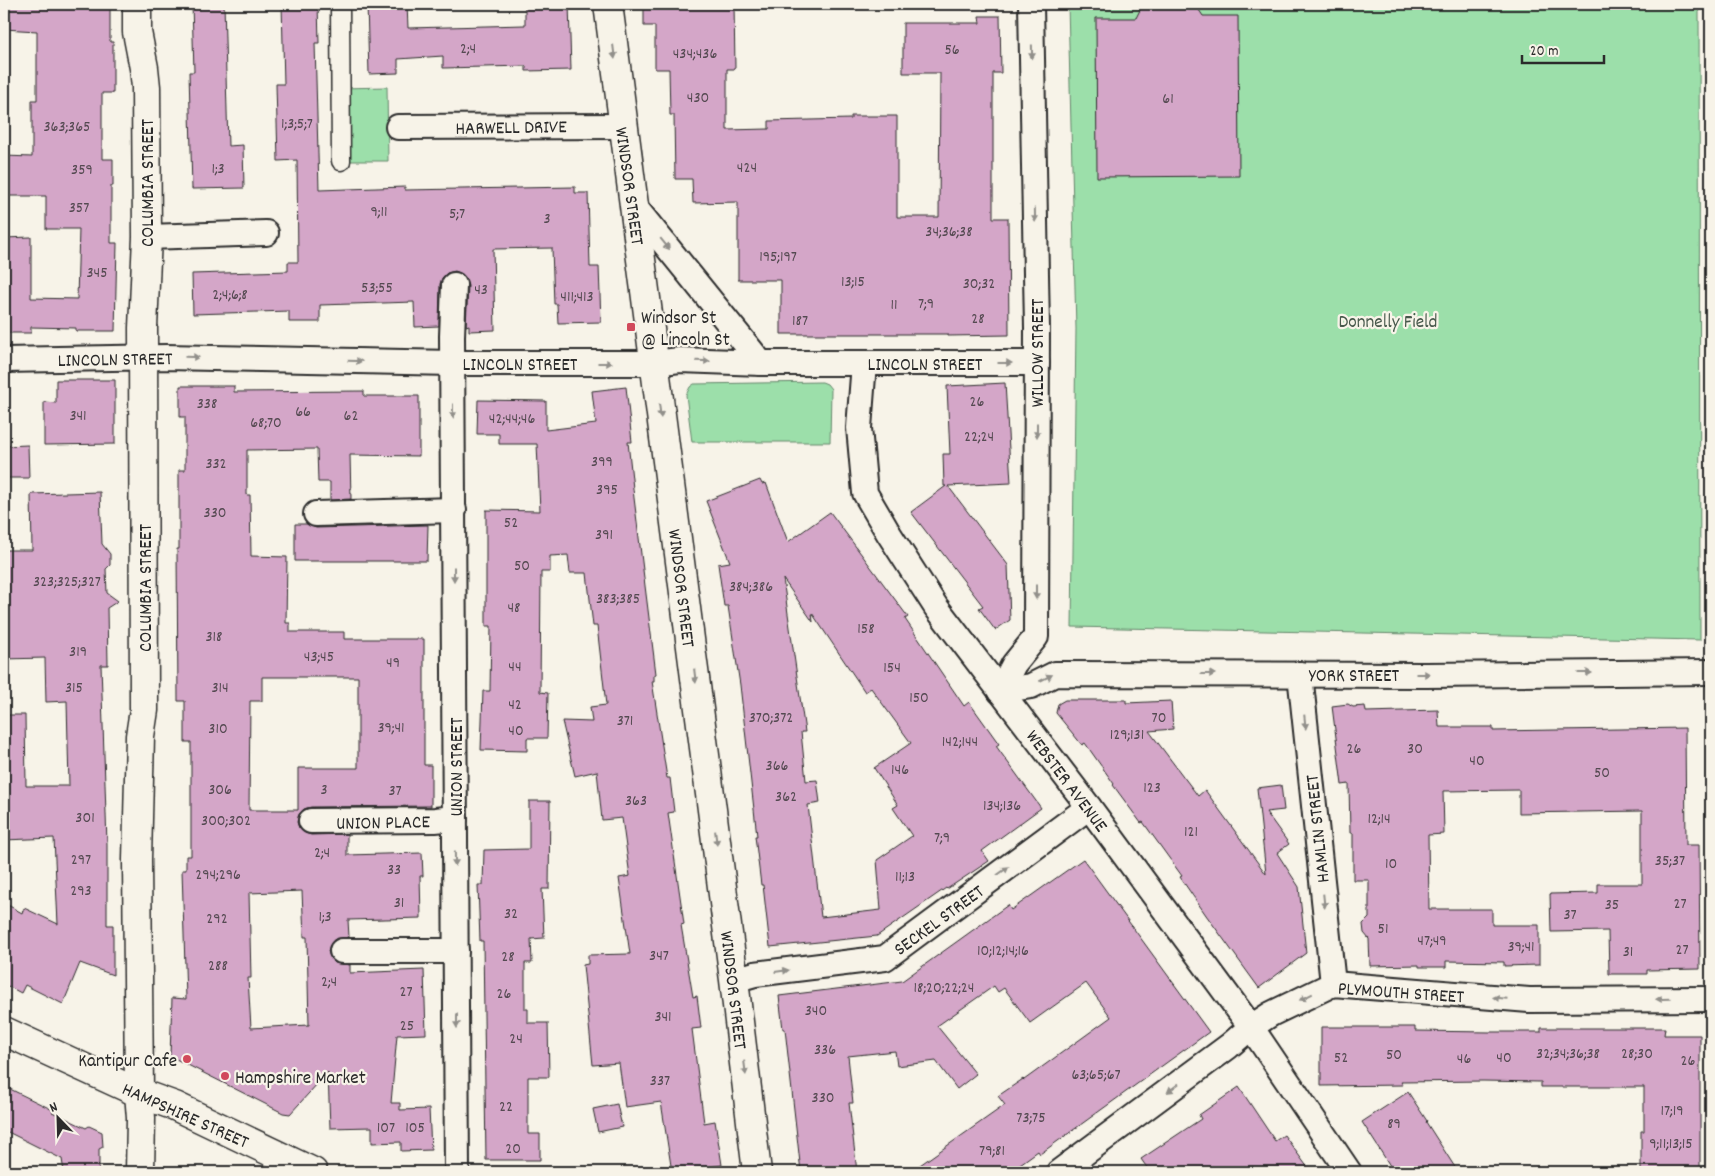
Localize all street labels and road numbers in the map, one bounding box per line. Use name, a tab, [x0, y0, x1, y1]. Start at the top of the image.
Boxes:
street label: HARWELL DRIVE	[455, 115, 567, 144]
street label: COLUMBIA STREET	[136, 119, 163, 247]
street label: WINDSOR STREET	[606, 126, 649, 248]
street label: WILLOW STREET	[1026, 298, 1053, 407]
street label: LINCOLN STREET	[57, 347, 173, 376]
street label: LINCOLN STREET	[463, 353, 578, 380]
street label: LINCOLN STREET	[868, 353, 983, 380]
street label: COLUMBIA STREET	[134, 524, 161, 652]
street label: WINDSOR STREET	[659, 528, 700, 650]
street label: YORK STREET	[1309, 664, 1400, 691]
street label: UNION STREET	[445, 717, 472, 817]
street label: WEBSTER AVENUE	[1018, 725, 1113, 839]
street label: HAMLIN STREET	[1300, 773, 1339, 884]
street label: UNION PLACE	[336, 810, 431, 839]
street label: SECKEL STREET	[889, 880, 991, 964]
street label: WINDSOR STREET	[711, 930, 752, 1052]
street label: PLYMOUTH STREET	[1337, 977, 1465, 1012]
street label: HAMPSHIRE STREET	[117, 1077, 253, 1157]

